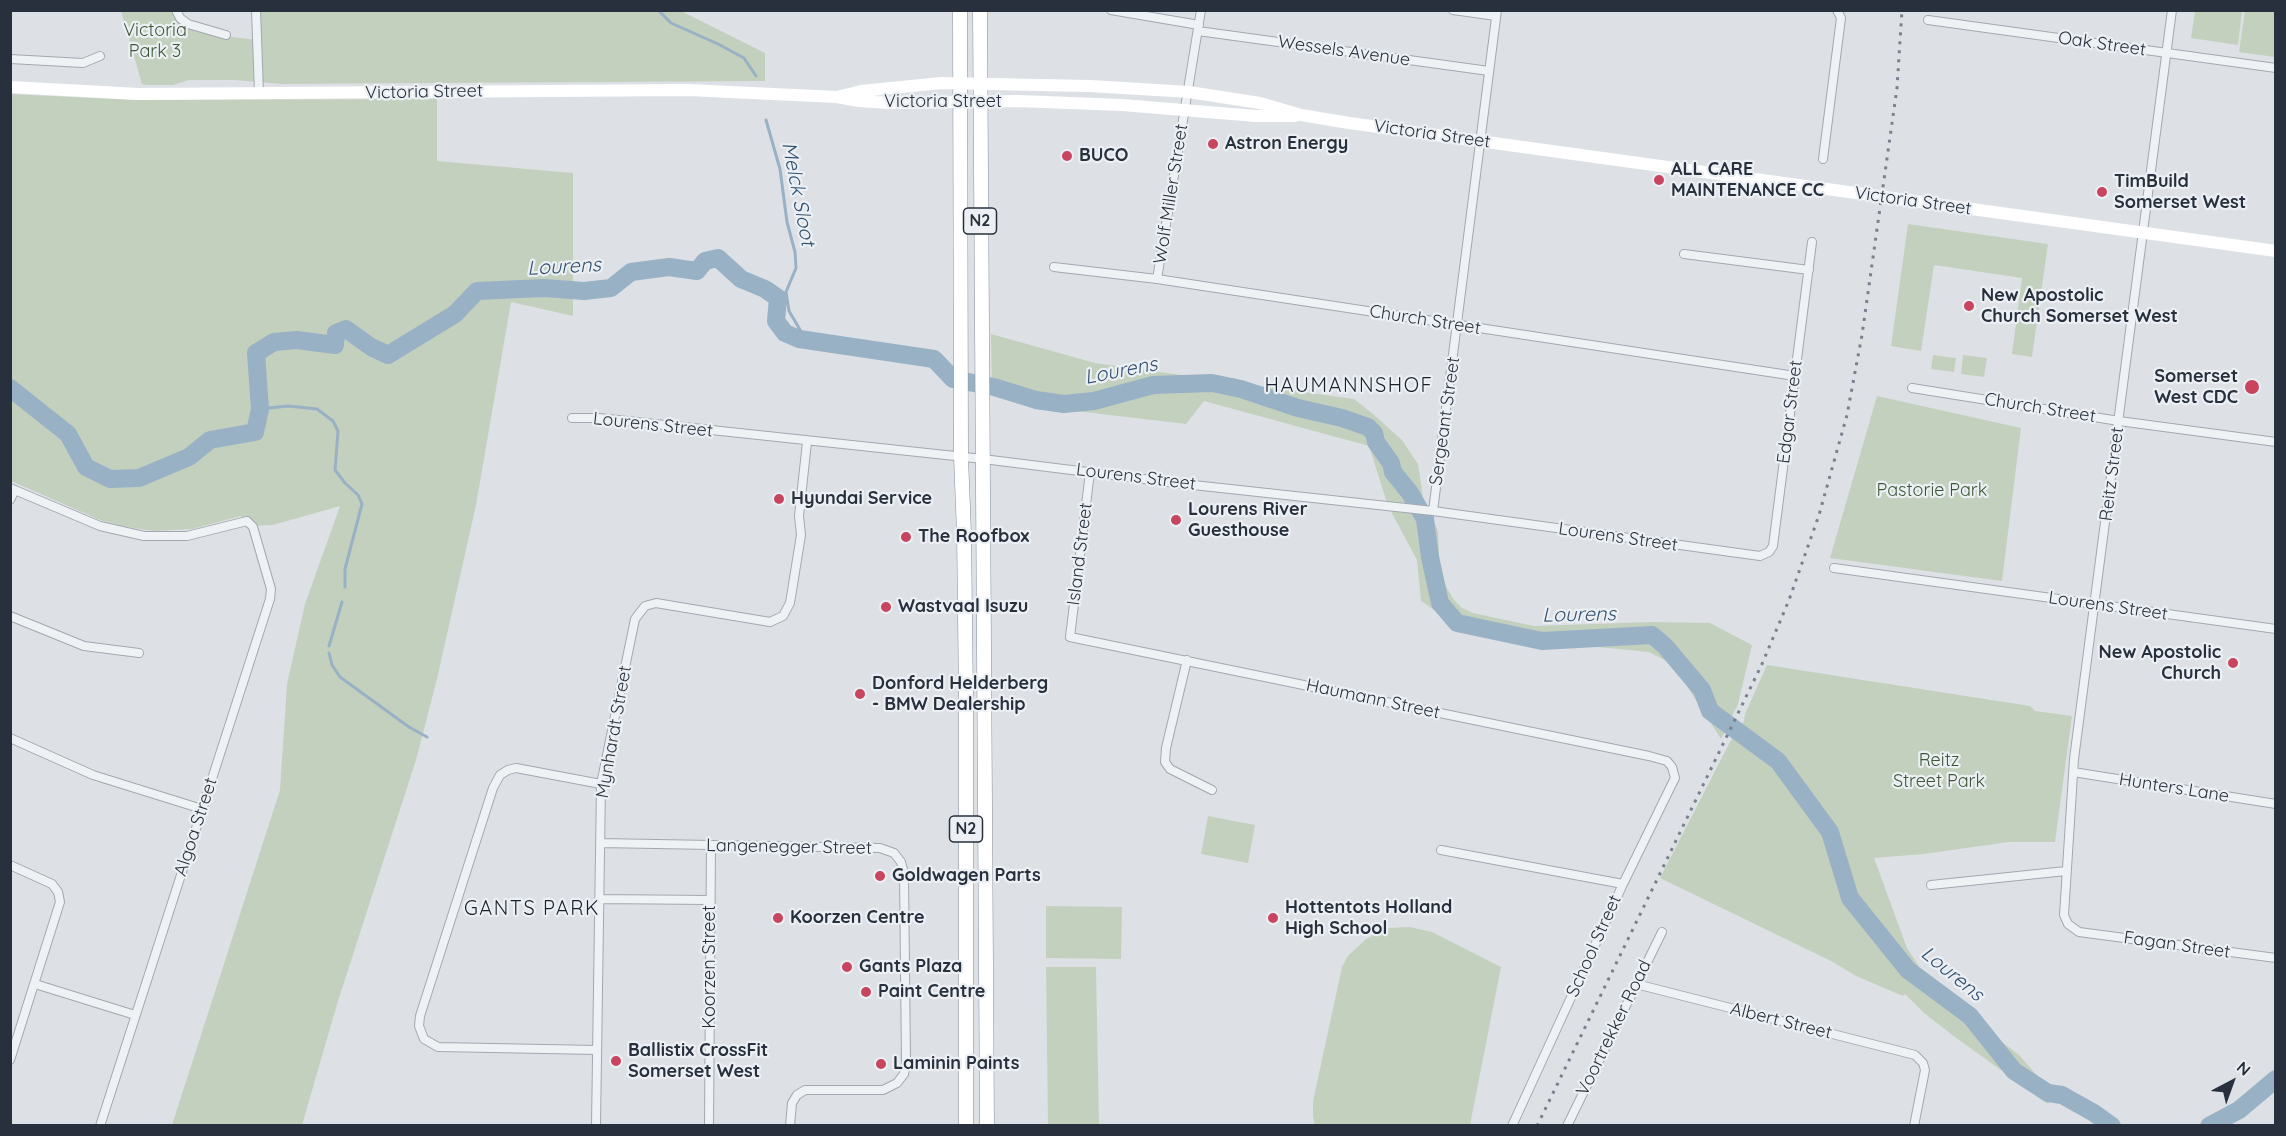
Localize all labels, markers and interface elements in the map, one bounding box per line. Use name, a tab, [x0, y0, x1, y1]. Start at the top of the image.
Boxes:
park label: Victoria Park 3	[123, 20, 187, 63]
street label: Oak Street	[2057, 27, 2147, 61]
street label: Wessels Avenue	[1276, 31, 1412, 71]
street label: Victoria Street	[365, 80, 483, 104]
street label: Victoria Street	[884, 91, 1002, 113]
street label: Victoria Street	[1372, 115, 1492, 153]
street label: Wolf Miller Street	[1149, 122, 1193, 266]
place label: Astron Energy	[1225, 133, 1348, 155]
marker: Astron Energy	[1206, 137, 1220, 151]
water label: Melck Sloot	[776, 140, 820, 248]
place label: BUCO	[1079, 145, 1128, 167]
marker: BUCO	[1060, 149, 1074, 163]
place label: ALL CARE MAINTENANCE CC	[1671, 159, 1824, 201]
place label: TimBuild Somerset West	[2114, 171, 2246, 213]
marker: ALL CARE MAINTENANCE CC	[1652, 173, 1666, 187]
street label: Victoria Street	[1853, 182, 1973, 220]
marker: TimBuild Somerset West	[2095, 185, 2109, 199]
road number: N2	[964, 208, 996, 234]
water label: Lourens	[527, 253, 601, 281]
place label: New Apostolic Church Somerset West	[1981, 285, 2178, 328]
marker: New Apostolic Church Somerset West	[1962, 299, 1976, 313]
street label: Church Street	[1368, 301, 1482, 339]
water label: Lourens	[1083, 352, 1159, 390]
street label: Sergeant Street	[1425, 355, 1465, 487]
street label: Edgar Street	[1773, 359, 1807, 465]
place label: Somerset West CDC	[2154, 366, 2238, 409]
district label: HAUMANNSHOF	[1265, 374, 1433, 398]
marker: Somerset West CDC	[2243, 378, 2261, 396]
street label: Church Street	[1983, 389, 2097, 427]
street label: Lourens Street	[592, 408, 714, 442]
street label: Reitz Street	[2096, 426, 2128, 522]
street label: Lourens Street	[1075, 459, 1197, 495]
park label: Pastorie Park	[1877, 480, 1987, 502]
place label: Hyundai Service	[791, 488, 932, 510]
marker: Hyundai Service	[772, 492, 786, 506]
place label: Lourens River Guesthouse	[1188, 499, 1307, 542]
street label: Island Street	[1063, 501, 1097, 607]
marker: Lourens River Guesthouse	[1169, 513, 1183, 527]
street label: Lourens Street	[1557, 518, 1679, 556]
place label: The Roofbox	[918, 526, 1029, 548]
marker: The Roofbox	[899, 530, 913, 544]
street label: Lourens Street	[2047, 587, 2169, 625]
place label: Wastvaal Isuzu	[898, 596, 1028, 618]
marker: Wastvaal Isuzu	[879, 600, 893, 614]
water label: Lourens	[1542, 602, 1616, 628]
place label: New Apostolic Church	[2099, 642, 2221, 684]
marker: New Apostolic Church	[2226, 656, 2240, 670]
street label: Mynhardt Street	[592, 664, 636, 800]
place label: Donford Helderberg - BMW Dealership	[872, 673, 1048, 716]
street label: Haumann Street	[1304, 674, 1442, 724]
marker: Donford Helderberg - BMW Dealership	[853, 687, 867, 701]
park label: Reitz Street Park	[1893, 750, 1985, 792]
street label: Hunters Lane	[2117, 769, 2231, 807]
street label: Algoa Street	[170, 775, 222, 879]
road number: N2	[950, 816, 982, 842]
street label: Langenegger Street	[706, 835, 872, 859]
place label: Goldwagen Parts	[892, 865, 1041, 887]
marker: Goldwagen Parts	[873, 869, 887, 883]
street label: School Street	[1562, 892, 1626, 1000]
district label: GANTS PARK	[464, 897, 600, 921]
place label: Hottentots Holland High School	[1285, 897, 1452, 940]
street label: Koorzen Street	[699, 905, 721, 1029]
place label: Koorzen Centre	[790, 907, 925, 929]
marker: Koorzen Centre	[771, 911, 785, 925]
marker: Hottentots Holland High School	[1266, 911, 1280, 925]
street label: Fagan Street	[2122, 927, 2232, 963]
water label: Lourens	[1916, 942, 1988, 1006]
place label: Gants Plaza	[859, 956, 962, 978]
street label: Voortrekker Road	[1572, 957, 1656, 1099]
marker: Gants Plaza	[840, 960, 854, 974]
place label: Paint Centre	[878, 981, 985, 1003]
marker: Paint Centre	[859, 985, 873, 999]
street label: Albert Street	[1728, 998, 1834, 1044]
place label: Ballistix CrossFit Somerset West	[628, 1040, 768, 1082]
north arrow	[2202, 1052, 2262, 1112]
place label: Laminin Paints	[893, 1053, 1019, 1075]
marker: Ballistix CrossFit Somerset West	[609, 1054, 623, 1068]
marker: Laminin Paints	[874, 1057, 888, 1071]
text: N	[2233, 1057, 2255, 1080]

